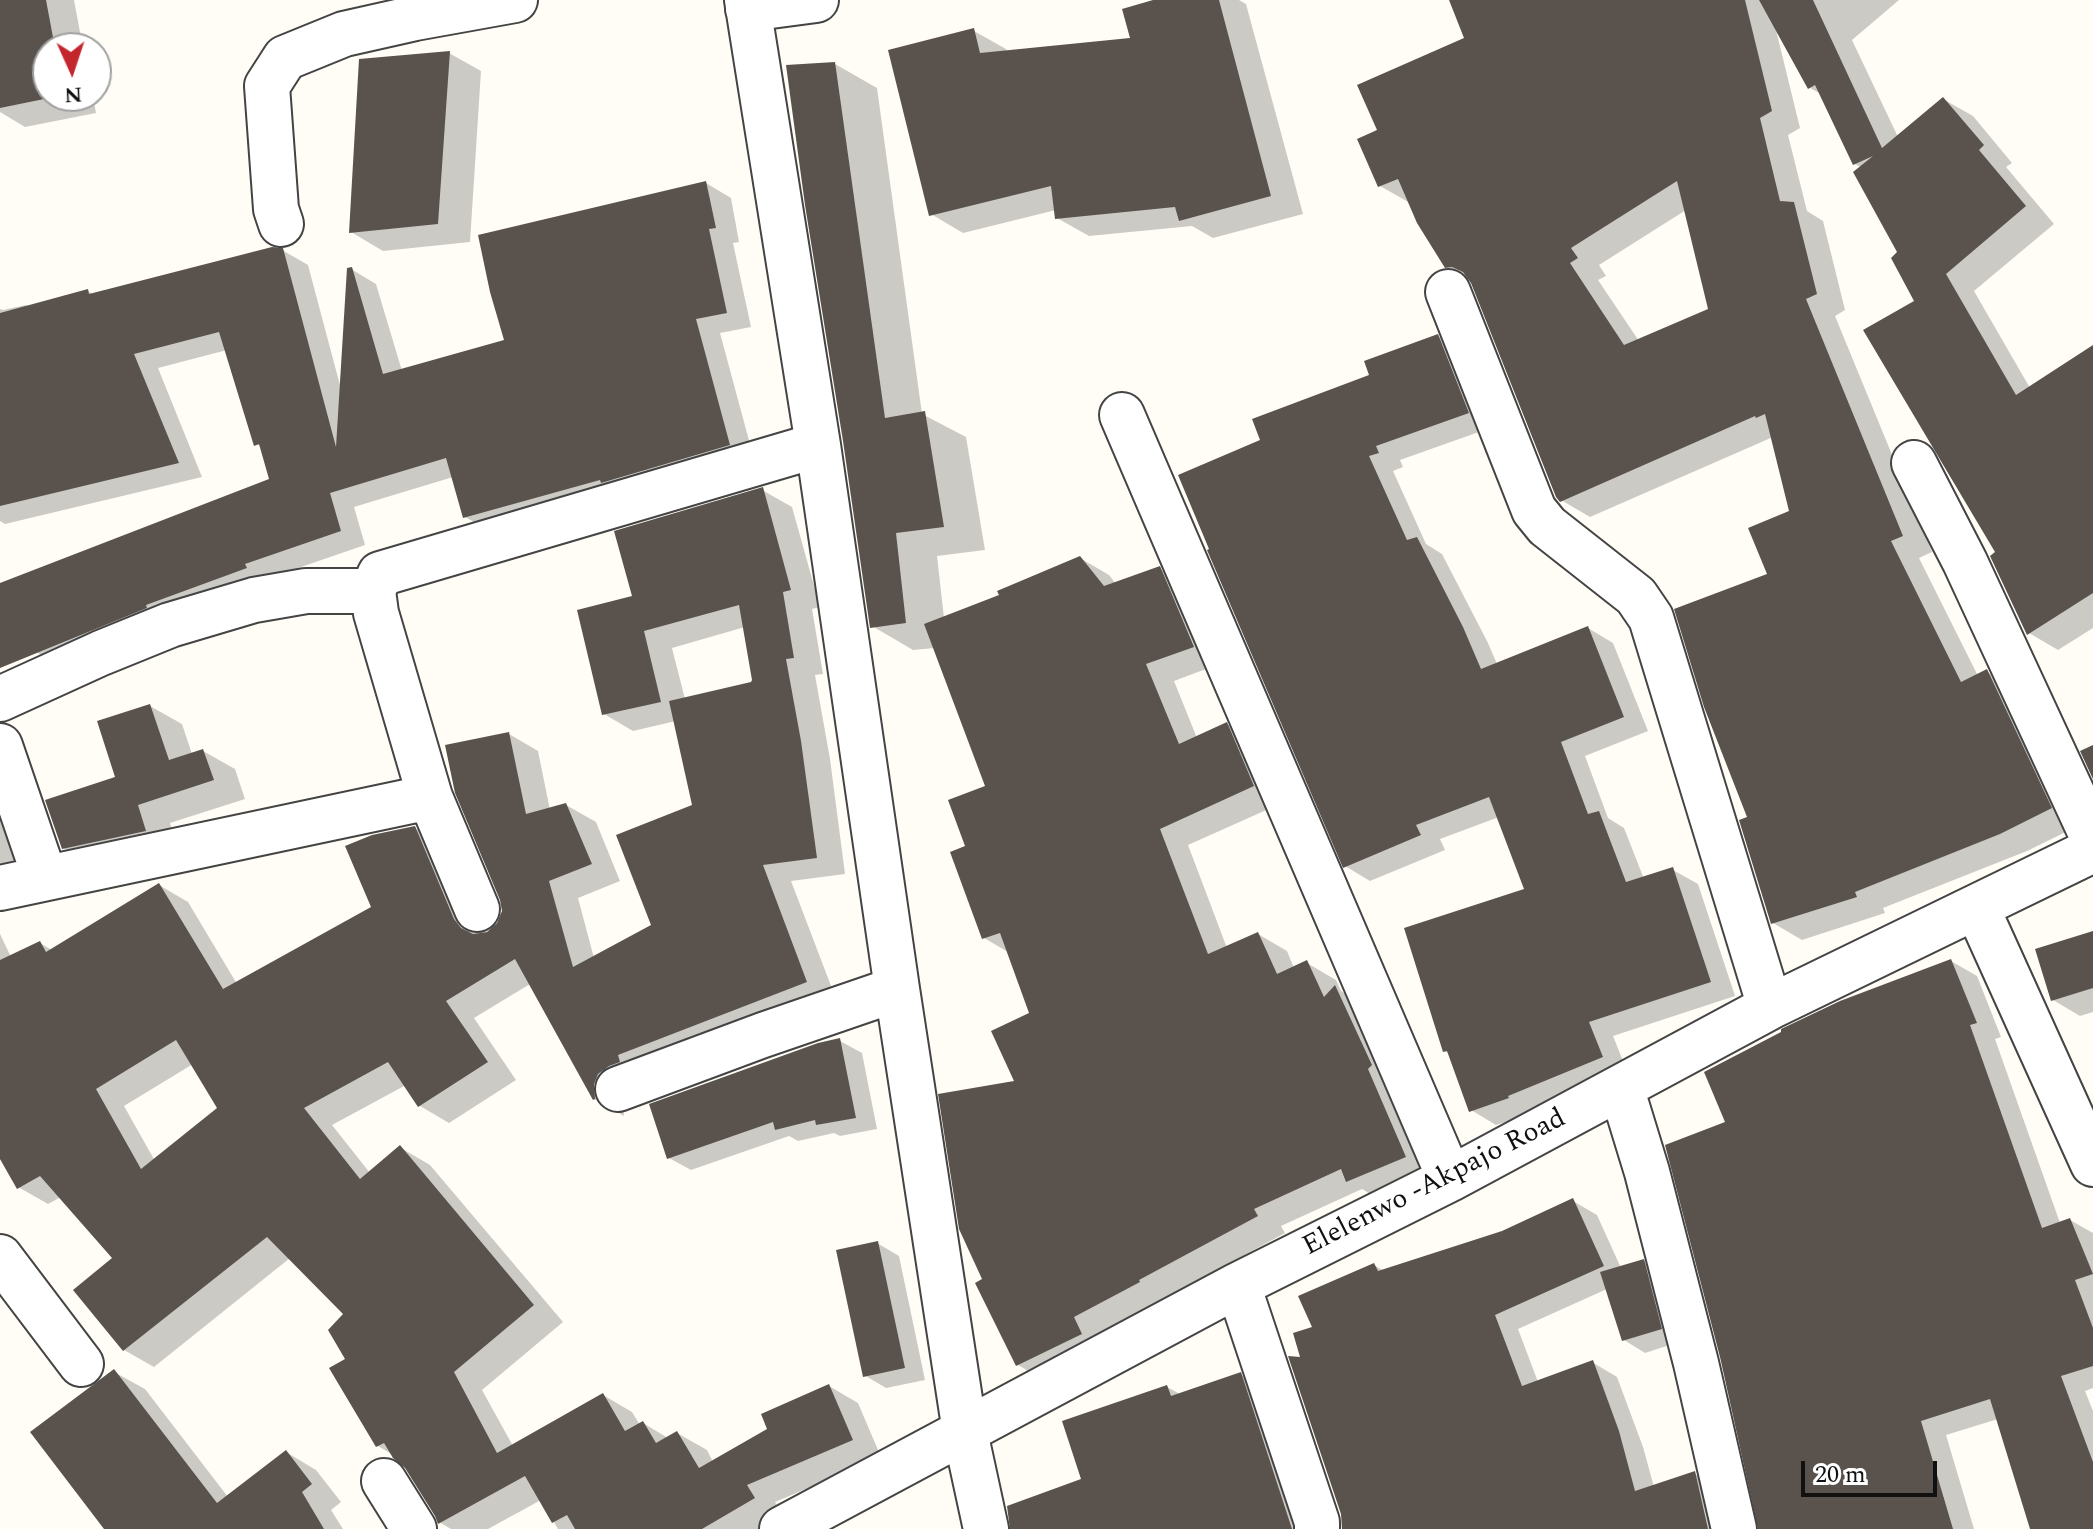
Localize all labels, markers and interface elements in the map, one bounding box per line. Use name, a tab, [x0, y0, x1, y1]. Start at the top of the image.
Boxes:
north arrow	[32, 32, 112, 112]
text: N	[63, 78, 83, 111]
street label: Elelenwo -Akpajo Road	[1298, 1103, 1572, 1265]
scale bar	[1805, 1445, 1941, 1495]
text: 20 m	[1815, 1457, 1866, 1493]

